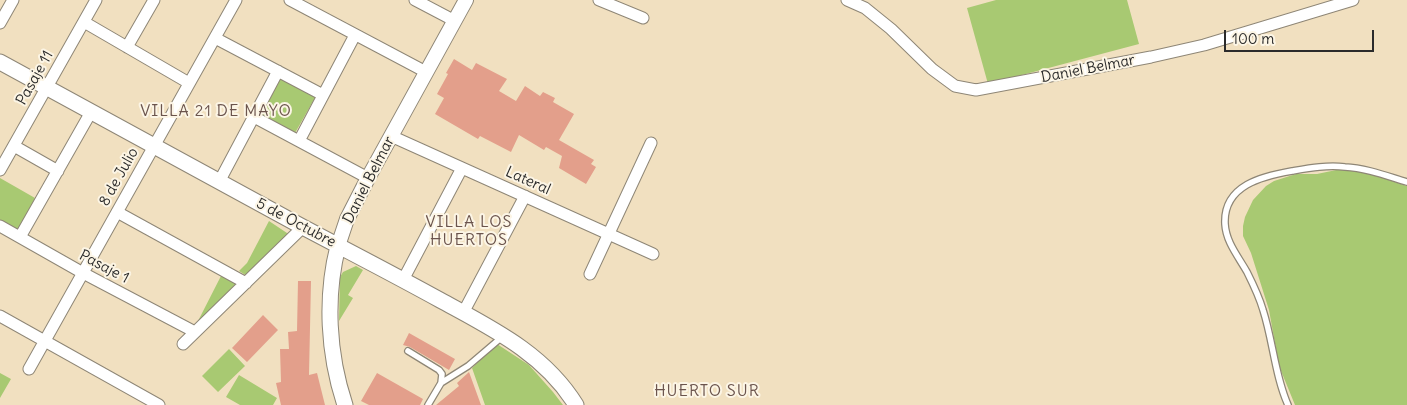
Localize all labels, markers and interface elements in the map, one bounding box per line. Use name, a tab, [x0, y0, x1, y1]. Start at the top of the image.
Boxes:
scale bar	[1227, 20, 1377, 52]
text: 100 m	[1232, 29, 1274, 48]
street label: Pasaje 11	[13, 48, 57, 108]
street label: Daniel Belmar	[1039, 51, 1137, 87]
district label: VILLA 21 DE MAYO	[138, 101, 294, 121]
street label: Daniel Belmar	[339, 133, 399, 227]
street label: 8 de Julio	[96, 145, 142, 209]
street label: Lateral	[503, 163, 553, 199]
street label: 5 de Octubre	[253, 194, 339, 252]
district label: VILLA LOS HUERTOS	[424, 212, 514, 250]
street label: Pasaje 1	[76, 246, 132, 288]
district label: HUERTO SUR	[653, 381, 761, 401]

